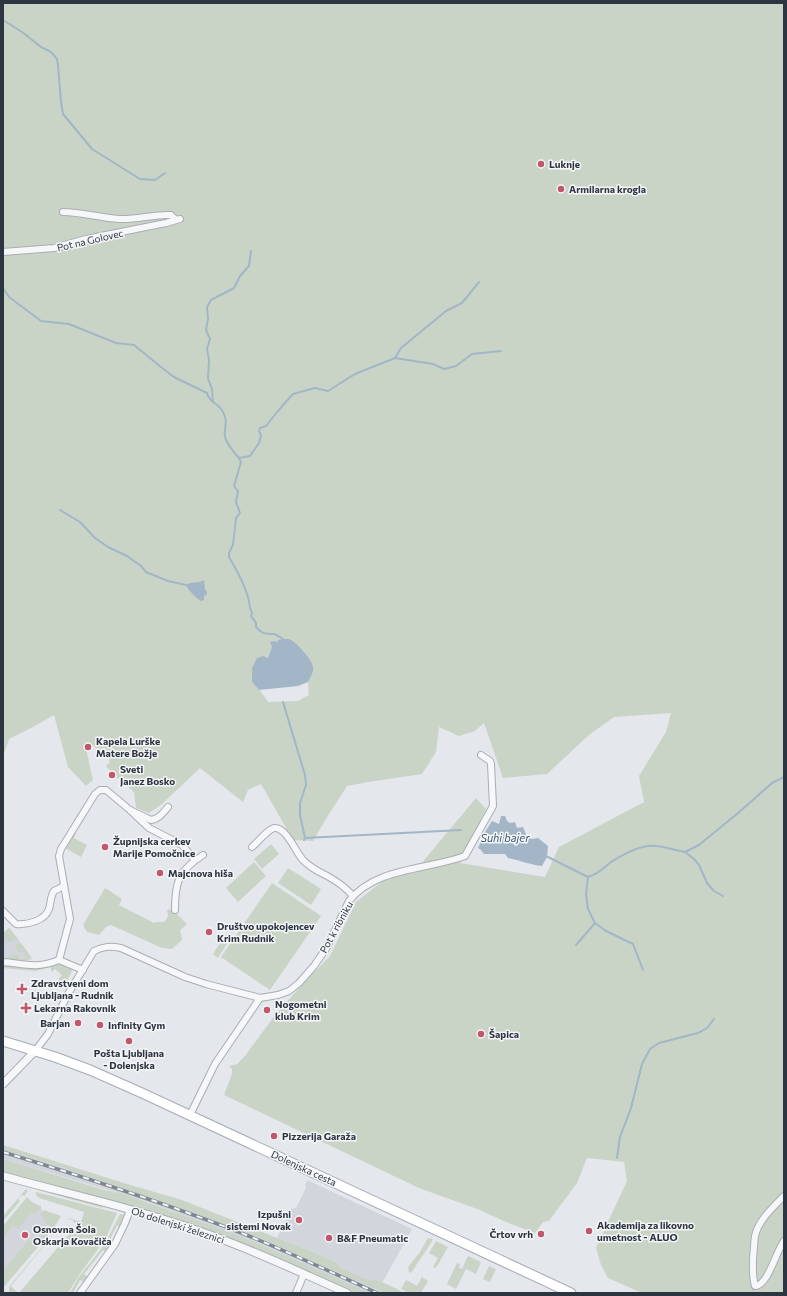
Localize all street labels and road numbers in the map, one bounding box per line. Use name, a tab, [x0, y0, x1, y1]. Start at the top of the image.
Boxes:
street label: Pot na Golovec	[56, 227, 124, 253]
street label: Pot k ribniku	[317, 899, 355, 955]
street label: Dolenjska cesta	[269, 1148, 339, 1188]
street label: Ob dolenjski železnici	[130, 1204, 226, 1246]

